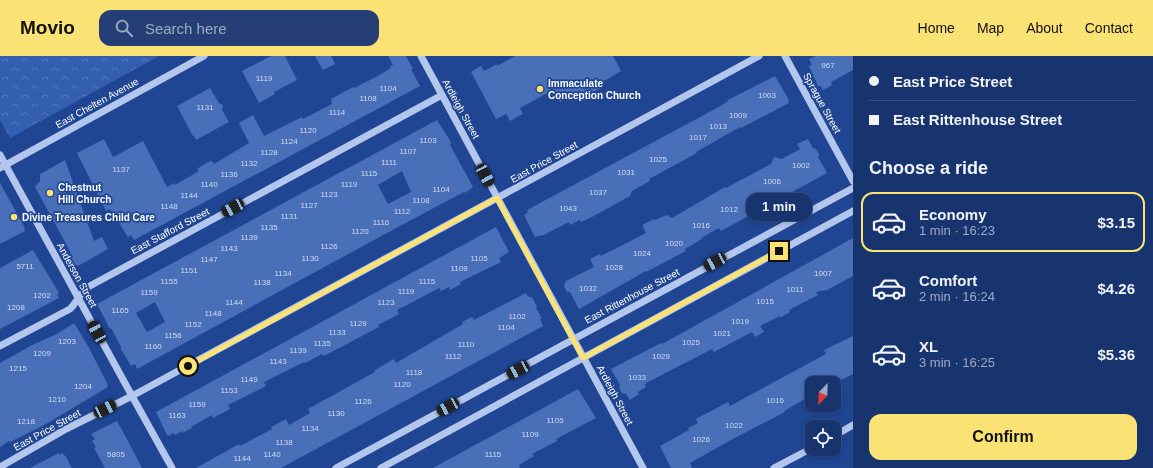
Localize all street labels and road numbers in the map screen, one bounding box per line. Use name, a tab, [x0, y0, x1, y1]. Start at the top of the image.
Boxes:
street label: Sprague Street	[801, 71, 843, 135]
street label: East Chelten Avenue	[54, 75, 141, 130]
street label: Ardleigh Street	[440, 77, 482, 141]
street label: East Price Street	[509, 139, 580, 185]
street label: East Stafford Street	[129, 206, 211, 256]
street label: Anderson Street	[55, 241, 99, 309]
street label: East Rittenhouse Street	[583, 266, 681, 326]
street label: Ardleigh Street	[595, 363, 635, 427]
street label: East Price Street	[12, 407, 83, 453]

